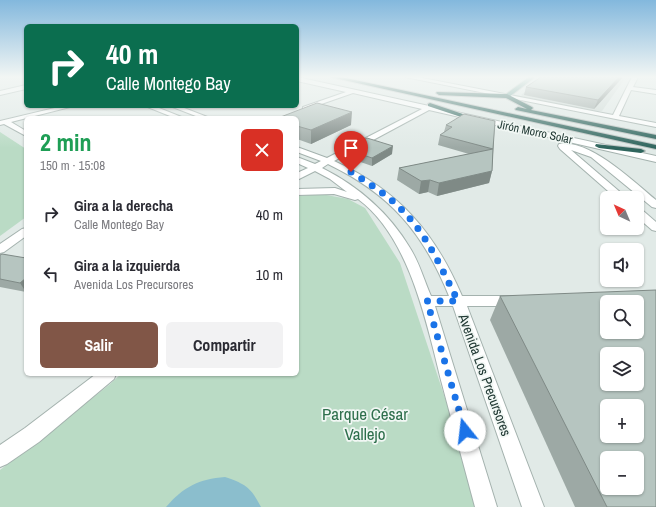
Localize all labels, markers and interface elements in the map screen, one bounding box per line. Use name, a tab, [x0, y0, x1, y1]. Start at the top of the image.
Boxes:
text: 40 m	[106, 35, 158, 73]
icon: right	[40, 40, 92, 92]
text: Calle Montego Bay	[106, 71, 231, 96]
street label: Jirón Morro Solar	[496, 116, 575, 148]
text: 2 min	[40, 126, 91, 158]
button: close	[241, 129, 283, 171]
pin	[334, 131, 368, 172]
icon: arrive	[340, 137, 362, 159]
text: 150 m · 15:08	[40, 157, 105, 174]
north arrow	[600, 191, 644, 235]
map controls	[600, 191, 644, 495]
text: Gira a la derecha	[74, 195, 173, 216]
icon: right	[40, 203, 62, 225]
text: 40 m	[256, 204, 283, 225]
text: Calle Montego Bay	[74, 216, 164, 233]
button: sound	[600, 243, 644, 287]
text: Gira a la izquierda	[74, 255, 180, 276]
icon: left	[40, 263, 62, 285]
text: 10 m	[256, 264, 283, 285]
text: Avenida Los Precursores	[74, 276, 194, 293]
button: search	[600, 295, 644, 339]
street label: Avenida Los Precursores	[454, 311, 516, 439]
button: Salir	[40, 322, 158, 368]
button: Compartir	[166, 322, 283, 368]
button: layers	[600, 347, 644, 391]
button: +	[600, 399, 644, 443]
park label: Parque César Vallejo	[322, 402, 408, 445]
position arrow	[444, 410, 486, 452]
button: −	[600, 451, 644, 495]

